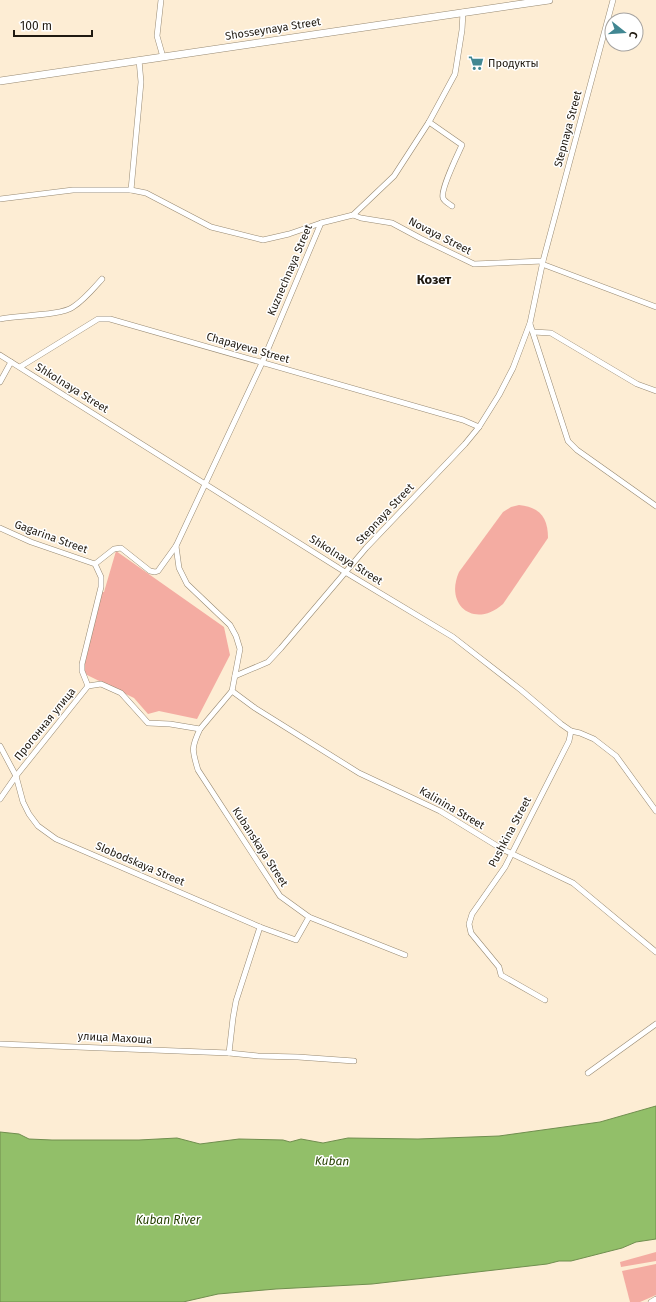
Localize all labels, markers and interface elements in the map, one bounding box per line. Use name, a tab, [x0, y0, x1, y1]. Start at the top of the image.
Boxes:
scale bar	[14, 12, 92, 38]
north arrow	[604, 12, 644, 52]
street label: Shosseynaya Street	[224, 15, 322, 43]
text: 100 m	[20, 19, 52, 33]
text: С	[626, 30, 640, 40]
supermarket icon: Продукты	[467, 54, 485, 72]
place label: Продукты	[488, 57, 539, 70]
street label: Stepnaya Street	[552, 89, 584, 169]
street label: Novaya Street	[406, 215, 474, 257]
street label: Kuznechnaya Street	[265, 222, 315, 318]
district label: Козет	[417, 272, 452, 287]
street label: Chapayeva Street	[205, 330, 291, 366]
street label: Shkolnaya Street	[33, 360, 111, 416]
street label: Stepnaya Street	[353, 481, 417, 547]
street label: Gagarina Street	[13, 518, 89, 556]
street label: Shkolnaya Street	[307, 532, 385, 588]
street label: Прогонная улица	[12, 685, 78, 763]
street label: Kalinina Street	[417, 784, 487, 832]
street label: Pushkina Street	[486, 794, 534, 869]
street label: Kubanskaya Street	[229, 805, 291, 889]
street label: Slobodskaya Street	[93, 839, 187, 889]
street label: улица Махоша	[77, 1030, 153, 1046]
water label: Kuban	[315, 1154, 349, 1168]
water label: Kuban River	[136, 1213, 201, 1227]

